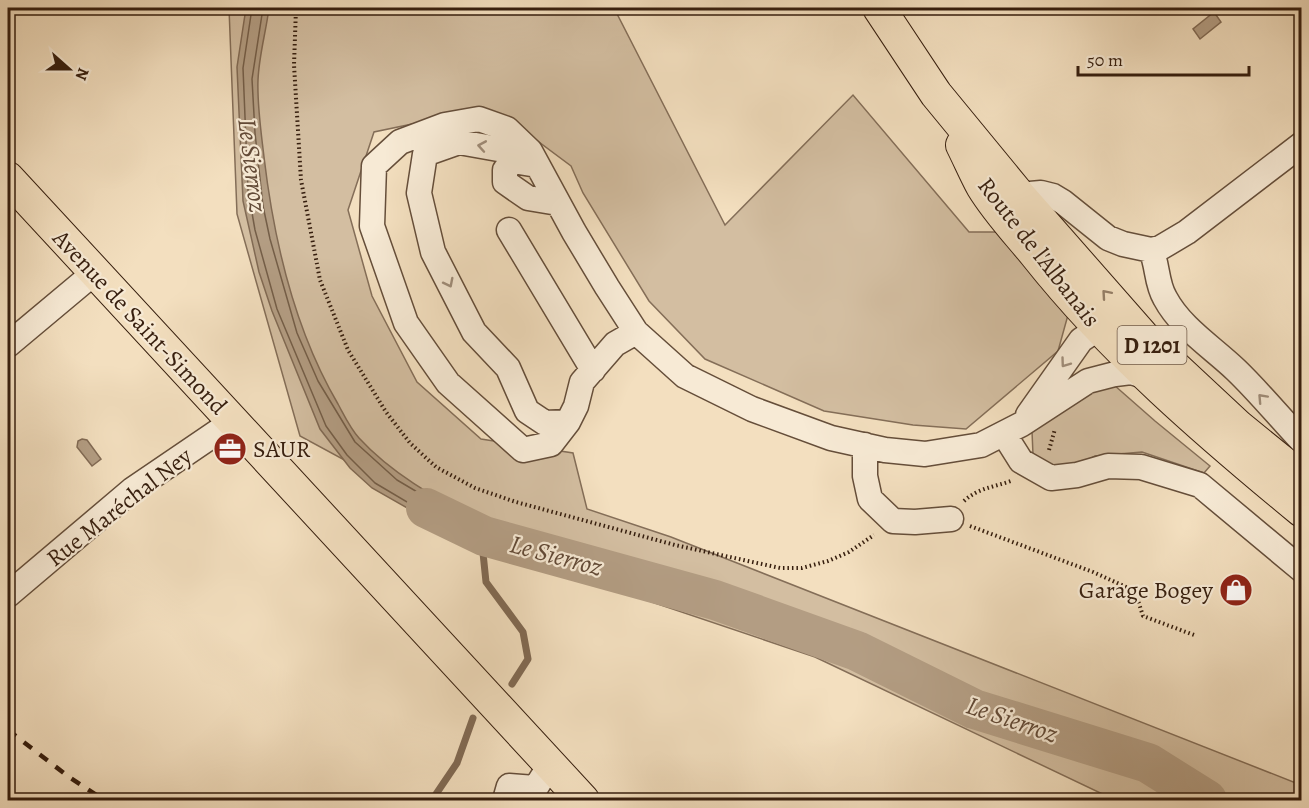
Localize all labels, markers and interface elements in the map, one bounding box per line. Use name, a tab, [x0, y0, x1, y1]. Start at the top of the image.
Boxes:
north arrow	[39, 39, 99, 99]
scale bar	[1078, 39, 1249, 77]
text: 50 m	[1087, 48, 1123, 72]
text: N	[70, 65, 94, 84]
water label: Le Sierroz	[229, 116, 276, 215]
one-way arrow	[477, 140, 487, 153]
street label: Route de l'Albanais	[970, 170, 1108, 334]
street label: Avenue de Saint-Simond	[45, 222, 234, 422]
one-way arrow	[441, 277, 453, 288]
one-way arrow	[1103, 290, 1114, 301]
road number: D 1201	[1118, 326, 1186, 364]
one-way arrow	[1061, 356, 1072, 367]
one-way arrow	[1258, 395, 1269, 406]
office icon: SAUR	[212, 431, 248, 467]
place label: SAUR	[253, 433, 311, 465]
street label: Rue Maréchal Ney	[40, 440, 199, 574]
water label: Le Sierroz	[506, 526, 606, 585]
shop icon: Garage Bogey	[1218, 572, 1254, 608]
place label: Garage Bogey	[1079, 574, 1213, 606]
water label: Le Sierroz	[962, 688, 1063, 752]

